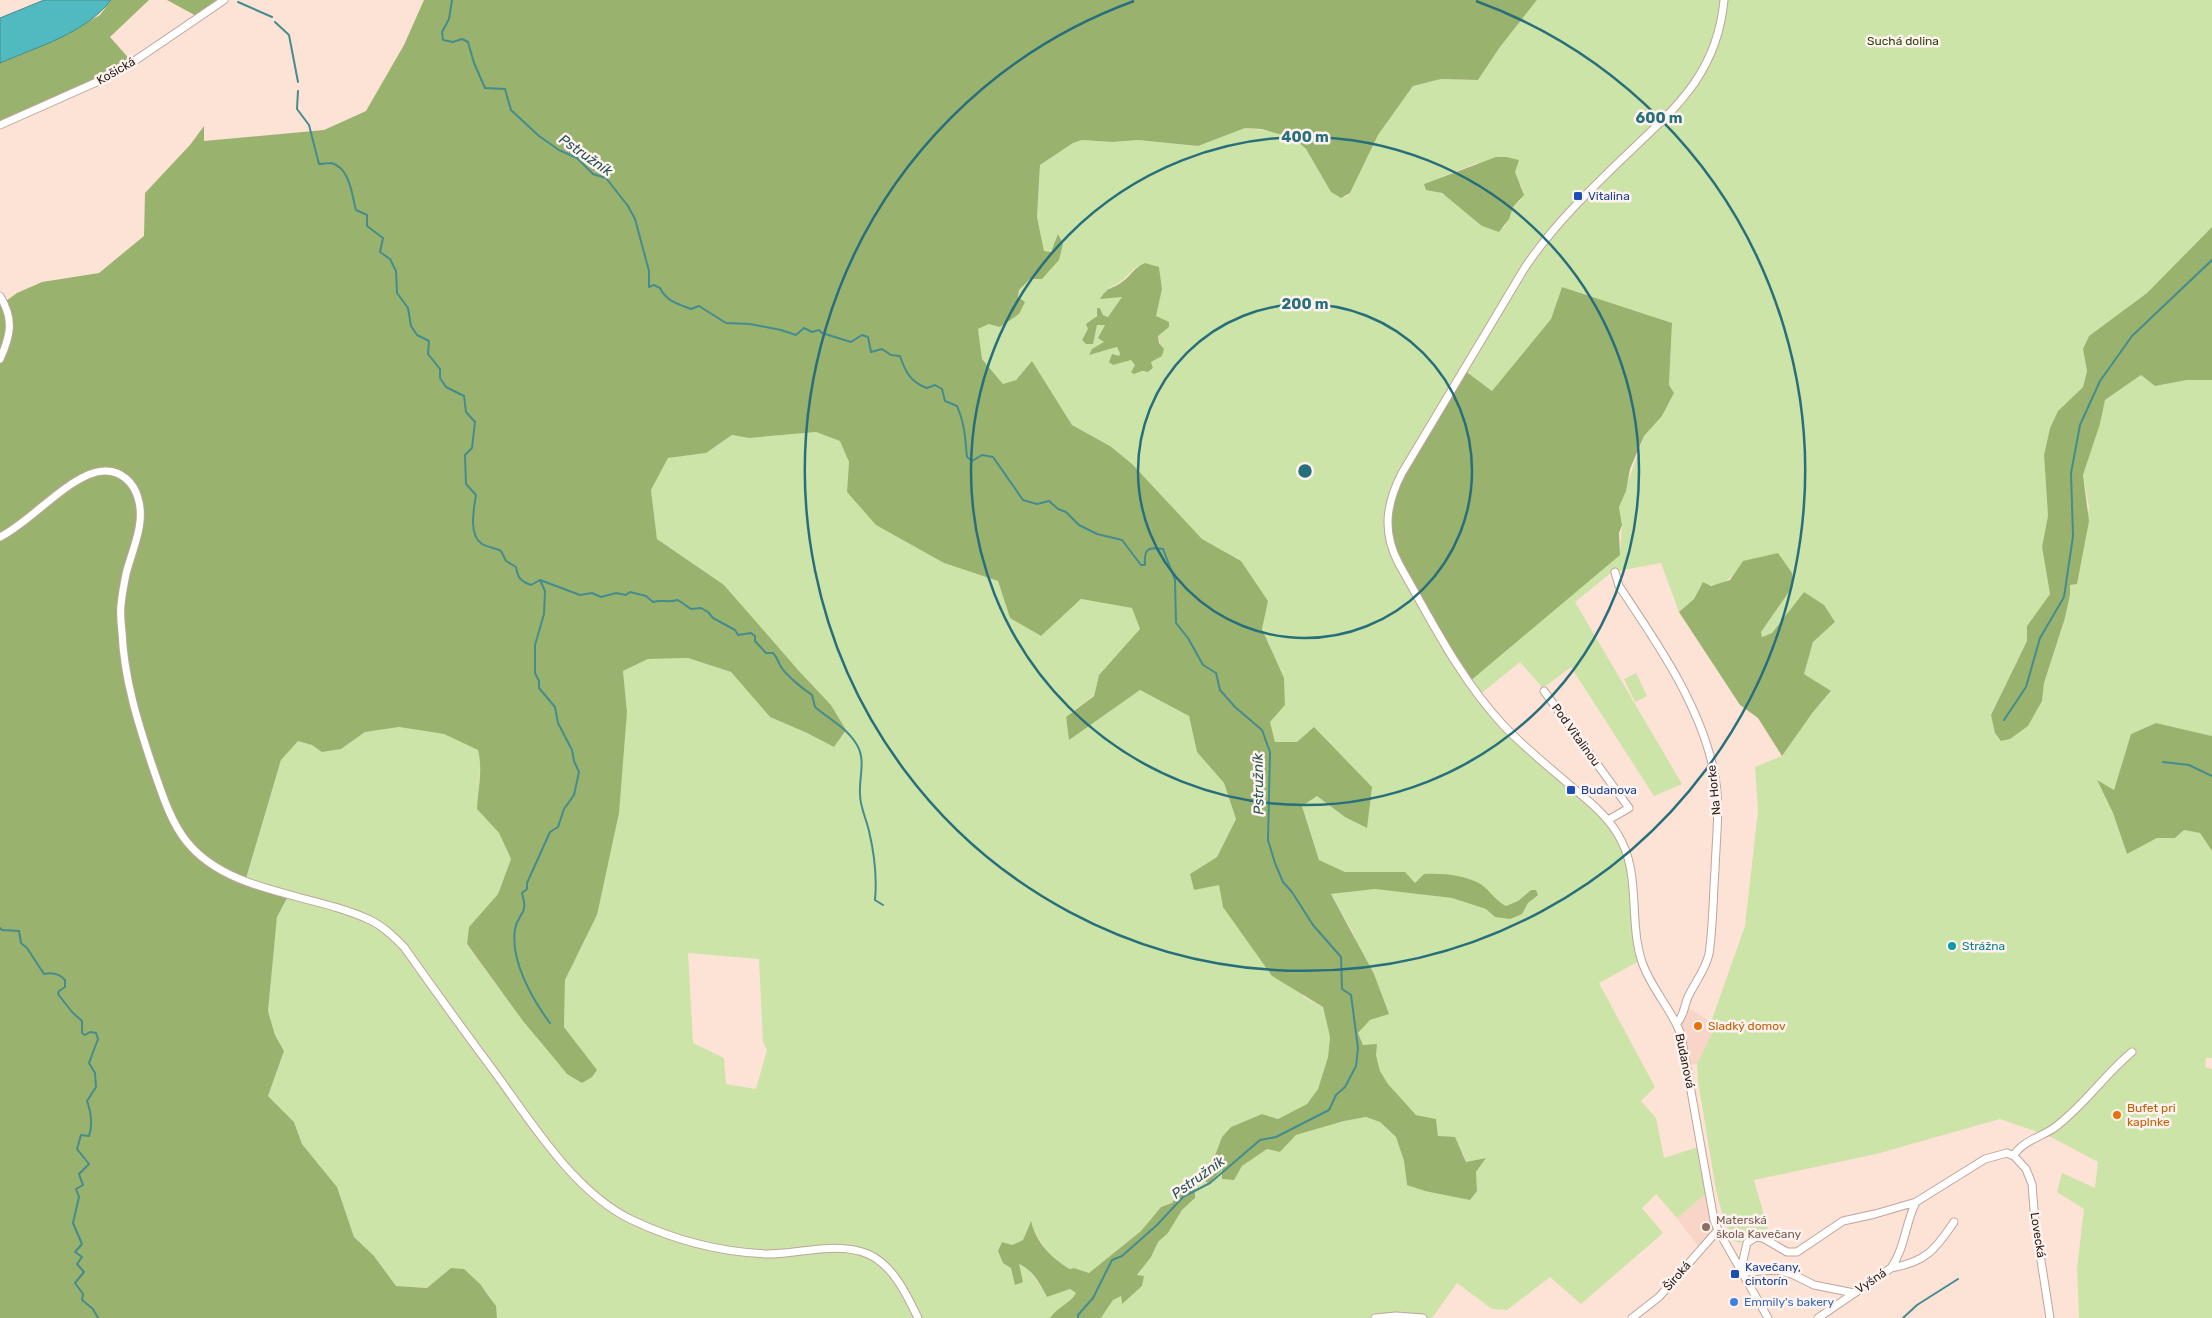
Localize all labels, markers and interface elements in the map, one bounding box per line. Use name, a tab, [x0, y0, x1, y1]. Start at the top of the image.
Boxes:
park label: Suchá dolina	[1867, 34, 1939, 48]
street label: Košická	[94, 54, 138, 88]
text: 600 m	[1635, 109, 1683, 127]
text: 400 m	[1281, 128, 1329, 146]
water label: Pstružník	[556, 131, 616, 180]
place label: Vitalina	[1588, 189, 1630, 203]
marker: Vitalina	[1572, 190, 1584, 202]
text: 200 m	[1281, 295, 1329, 313]
centre of rings	[1296, 462, 1314, 480]
street label: Pod Vitalinou	[1549, 701, 1603, 769]
water label: Pstružník	[1249, 752, 1268, 815]
street label: Na Horke	[1704, 764, 1724, 816]
place label: Budanova	[1581, 783, 1637, 797]
marker: Budanova	[1565, 784, 1577, 796]
place label: Strážna	[1962, 939, 2005, 953]
marker: Strážna	[1946, 940, 1958, 952]
place label: Sladký domov	[1708, 1019, 1786, 1033]
marker: Sladký domov	[1692, 1020, 1704, 1032]
street label: Budanová	[1672, 1032, 1698, 1090]
place label: Bufet pri kaplnke	[2127, 1101, 2176, 1129]
marker: Bufet pri kaplnke	[2111, 1109, 2123, 1121]
water label: Pstružník	[1168, 1152, 1229, 1202]
street label: Lovecká	[2028, 1211, 2048, 1259]
place label: Materská škola Kavečany	[1716, 1213, 1801, 1241]
marker: Materská škola Kavečany	[1700, 1221, 1712, 1233]
street label: Široká	[1660, 1258, 1694, 1294]
place label: Kavečany, cintorín	[1745, 1260, 1801, 1288]
street label: Vyšná	[1853, 1266, 1889, 1296]
marker: Kavečany, cintorín	[1729, 1268, 1741, 1280]
place label: Emmily's bakery	[1744, 1295, 1834, 1309]
marker: Emmily's bakery	[1728, 1296, 1740, 1308]

